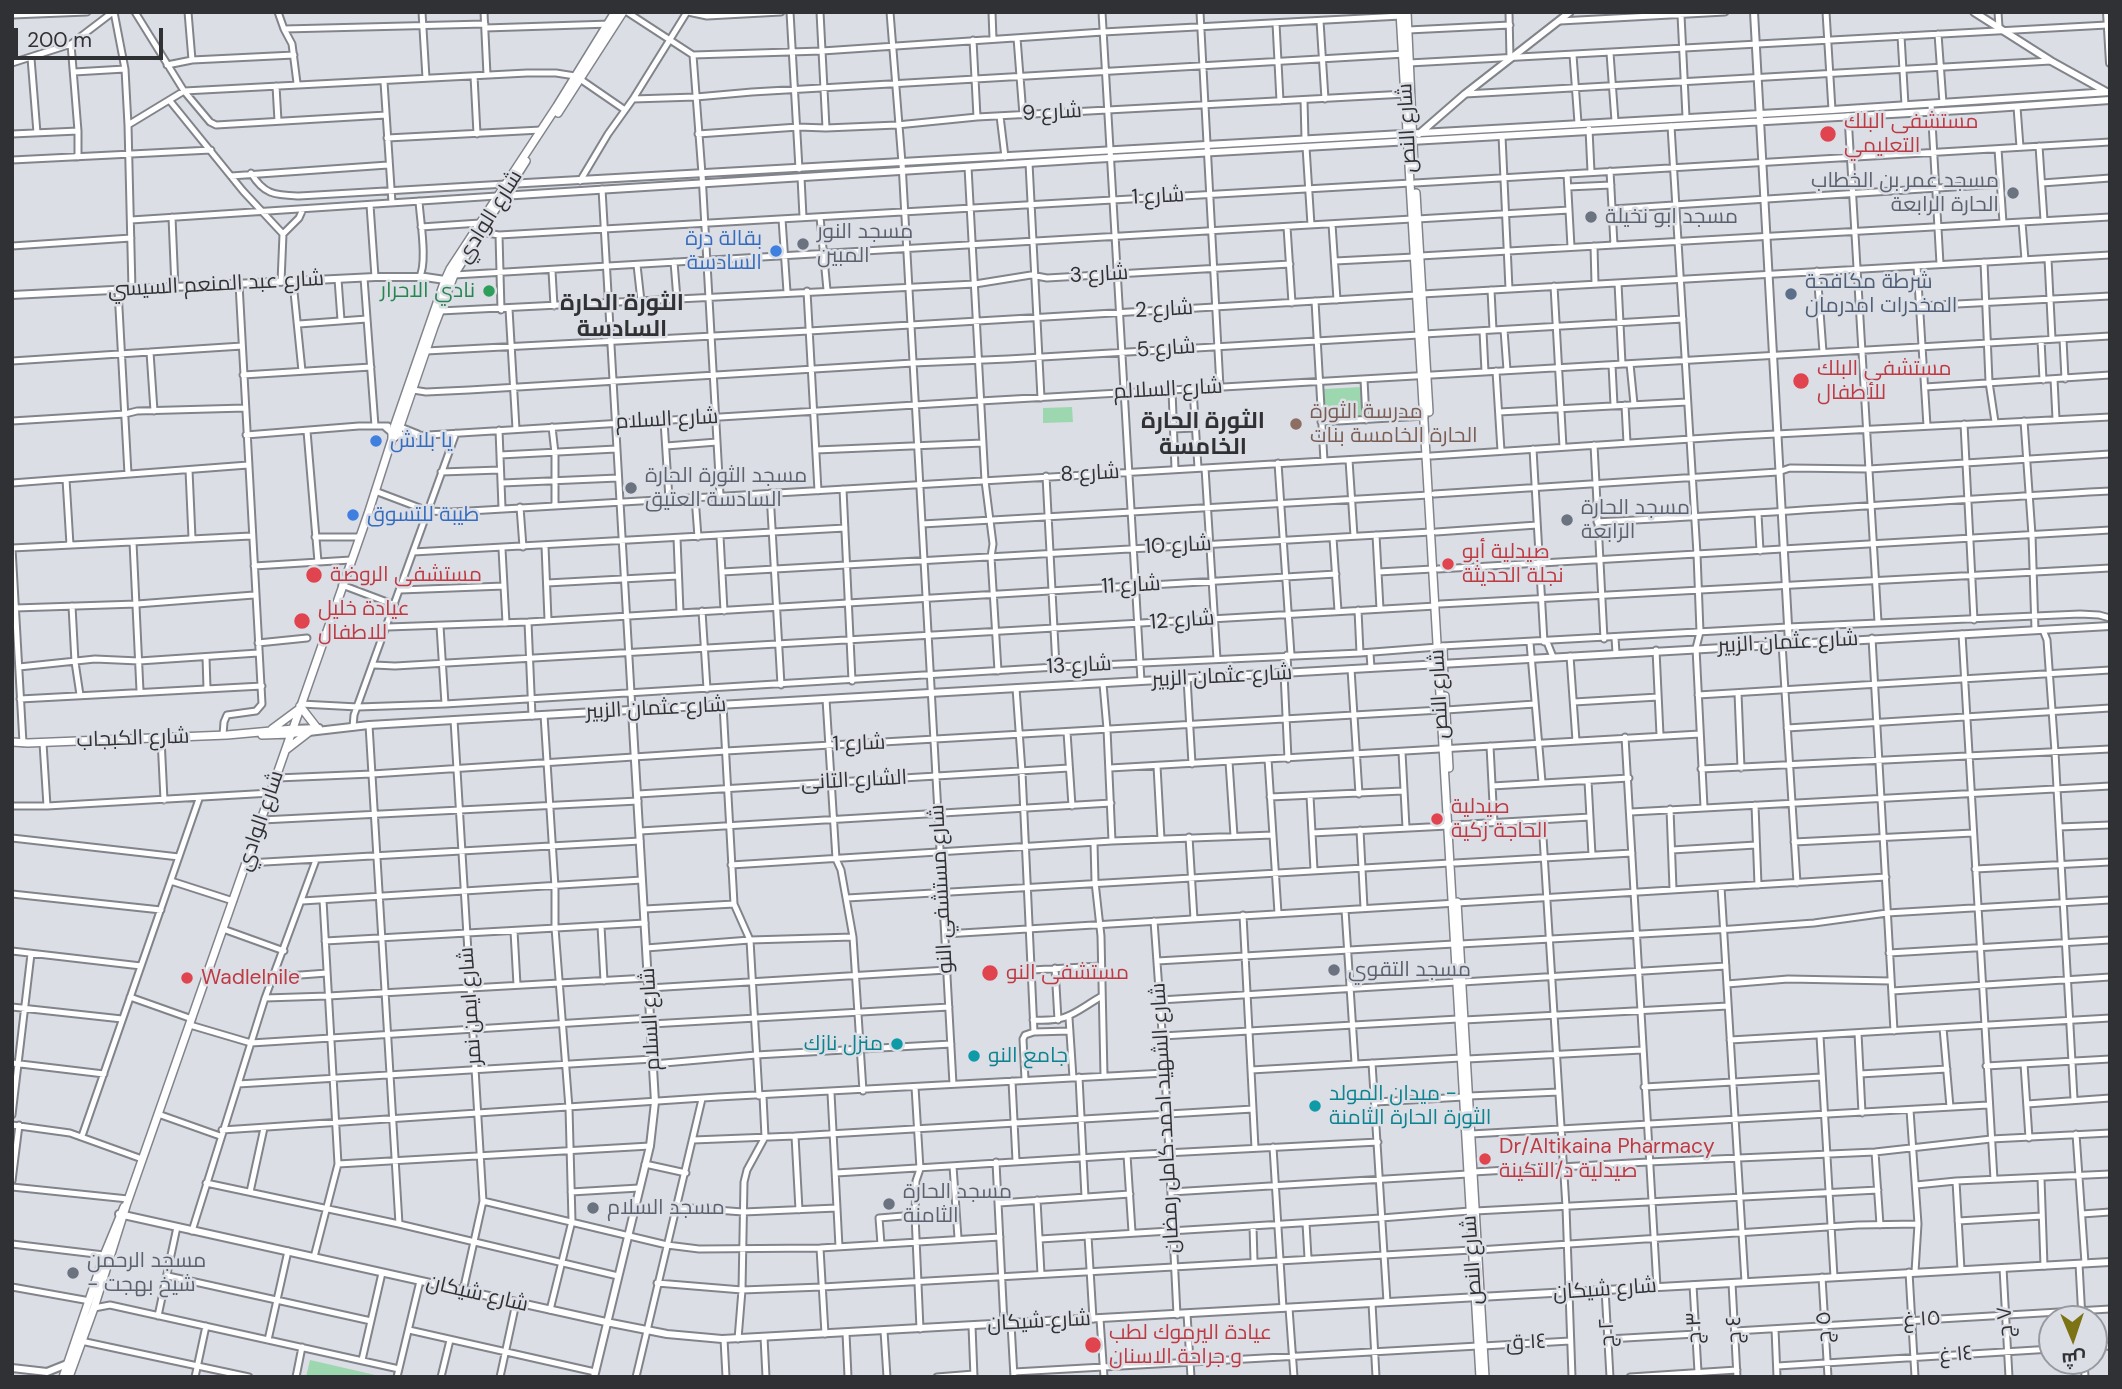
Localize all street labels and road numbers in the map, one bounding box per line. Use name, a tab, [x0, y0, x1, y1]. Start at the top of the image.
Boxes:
street label: شارع النص	[1393, 83, 1423, 173]
street label: شارع 9	[1022, 99, 1082, 127]
street label: شارع الوادي	[452, 166, 528, 268]
street label: شارع 1	[1131, 183, 1185, 211]
street label: شارع 3	[1069, 261, 1129, 289]
street label: شارع عبد المنعم السيسي	[107, 267, 325, 303]
street label: شارع 2	[1134, 296, 1194, 324]
street label: شارع 5	[1136, 334, 1196, 364]
street label: شارع السلالم	[1113, 375, 1223, 405]
street label: شارع السلام	[615, 405, 719, 435]
street label: شارع 8	[1060, 460, 1120, 488]
street label: شارع 10	[1144, 532, 1212, 560]
street label: شارع 11	[1101, 572, 1161, 600]
street label: شارع 12	[1149, 606, 1215, 636]
street label: شارع عثمان الزبير	[1717, 627, 1859, 659]
street label: شارع النص	[1425, 649, 1455, 739]
street label: شارع 13	[1046, 652, 1112, 680]
street label: شارع عثمان الزبير	[1151, 661, 1293, 693]
street label: شارع عثمان الزبير	[585, 693, 727, 725]
street label: شارع الكبجاب	[76, 724, 190, 754]
street label: شارع 1	[832, 730, 886, 758]
street label: الشارع التانى	[800, 766, 908, 796]
street label: شارع الوادي	[232, 768, 290, 874]
street label: شارع مستشفي النو	[925, 804, 959, 974]
street label: شارع ايمن نمر	[454, 946, 488, 1066]
street label: شارع السلام	[636, 967, 666, 1071]
street label: شارع الشهيد احمد كامل رمضان	[1146, 982, 1186, 1254]
street label: شارع النص	[1457, 1214, 1489, 1306]
street label: شارع شيكان	[424, 1270, 530, 1318]
street label: شارع شيكان	[1552, 1274, 1658, 1306]
street label: ١٥ غ	[1902, 1306, 1942, 1334]
street label: ٧ ج	[1992, 1306, 2020, 1338]
street label: شارع شيكان	[987, 1307, 1091, 1337]
street label: ٥ ج	[1812, 1310, 1838, 1344]
street label: ٣ ج	[1682, 1311, 1708, 1345]
street label: ٤ ج	[1722, 1316, 1748, 1344]
street label: ٢ ج	[1595, 1318, 1621, 1348]
street label: ١٤ ق	[1505, 1329, 1547, 1357]
street label: ١٤ غ	[1938, 1341, 1974, 1369]

